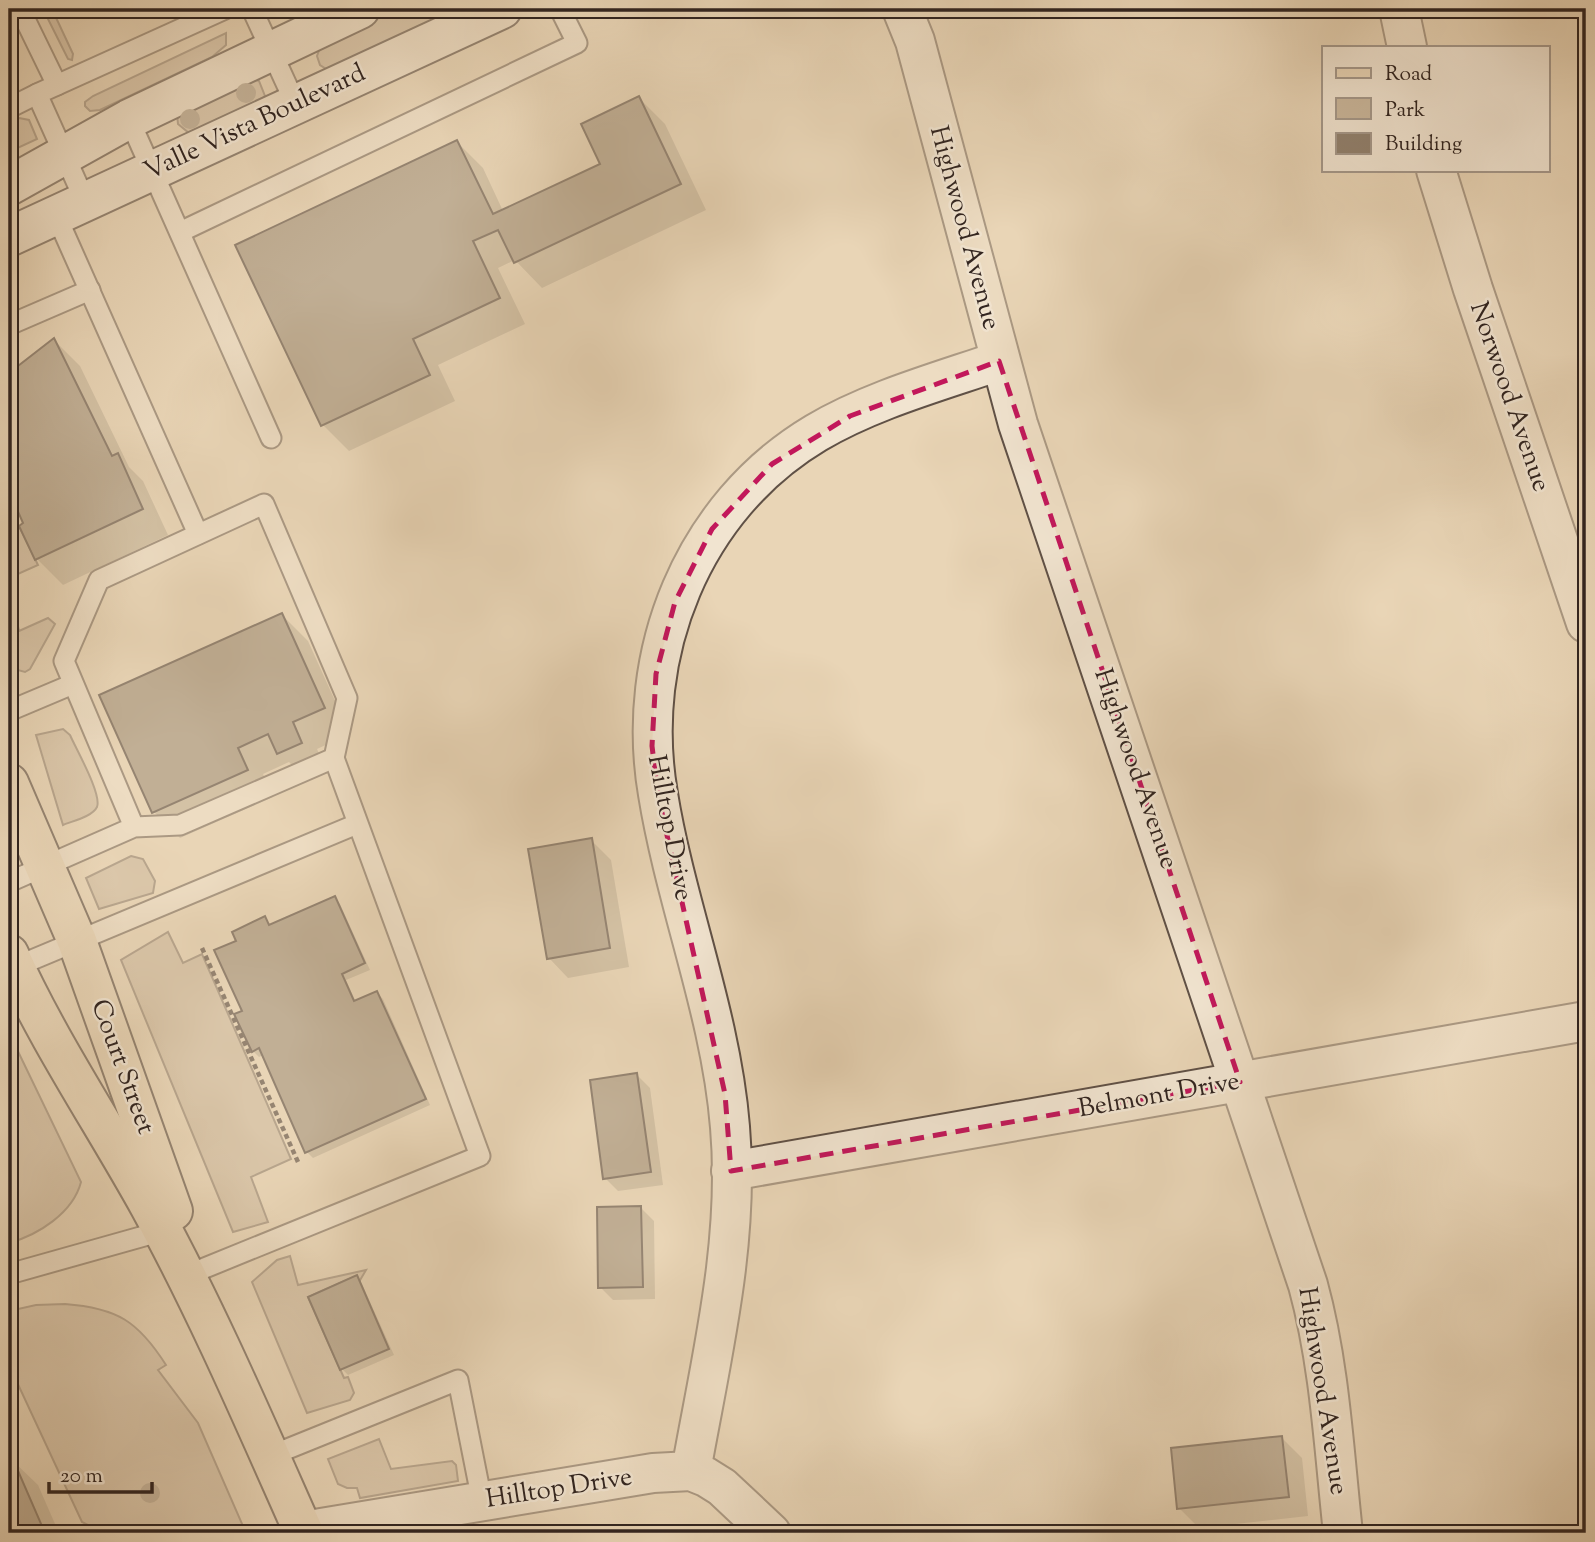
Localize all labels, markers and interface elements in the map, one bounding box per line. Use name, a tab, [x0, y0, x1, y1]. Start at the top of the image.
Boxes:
legend	[1322, 46, 1550, 172]
street label: Valle Vista Boulevard	[138, 55, 372, 191]
text: Road	[1385, 60, 1432, 90]
text: Park	[1385, 96, 1426, 126]
street label: Highwood Avenue	[919, 122, 1009, 334]
text: Building	[1385, 130, 1462, 160]
street label: Norwood Avenue	[1459, 297, 1559, 497]
street label: Highwood Avenue	[1083, 664, 1187, 874]
street label: Hilltop Drive	[637, 752, 701, 904]
street label: Court Street	[81, 995, 163, 1140]
street label: Belmont Drive	[1075, 1064, 1243, 1128]
street label: Highwood Avenue	[1287, 1285, 1357, 1497]
scale bar	[49, 1451, 152, 1495]
street label: Hilltop Drive	[483, 1459, 635, 1519]
text: 20 m	[60, 1462, 103, 1492]

